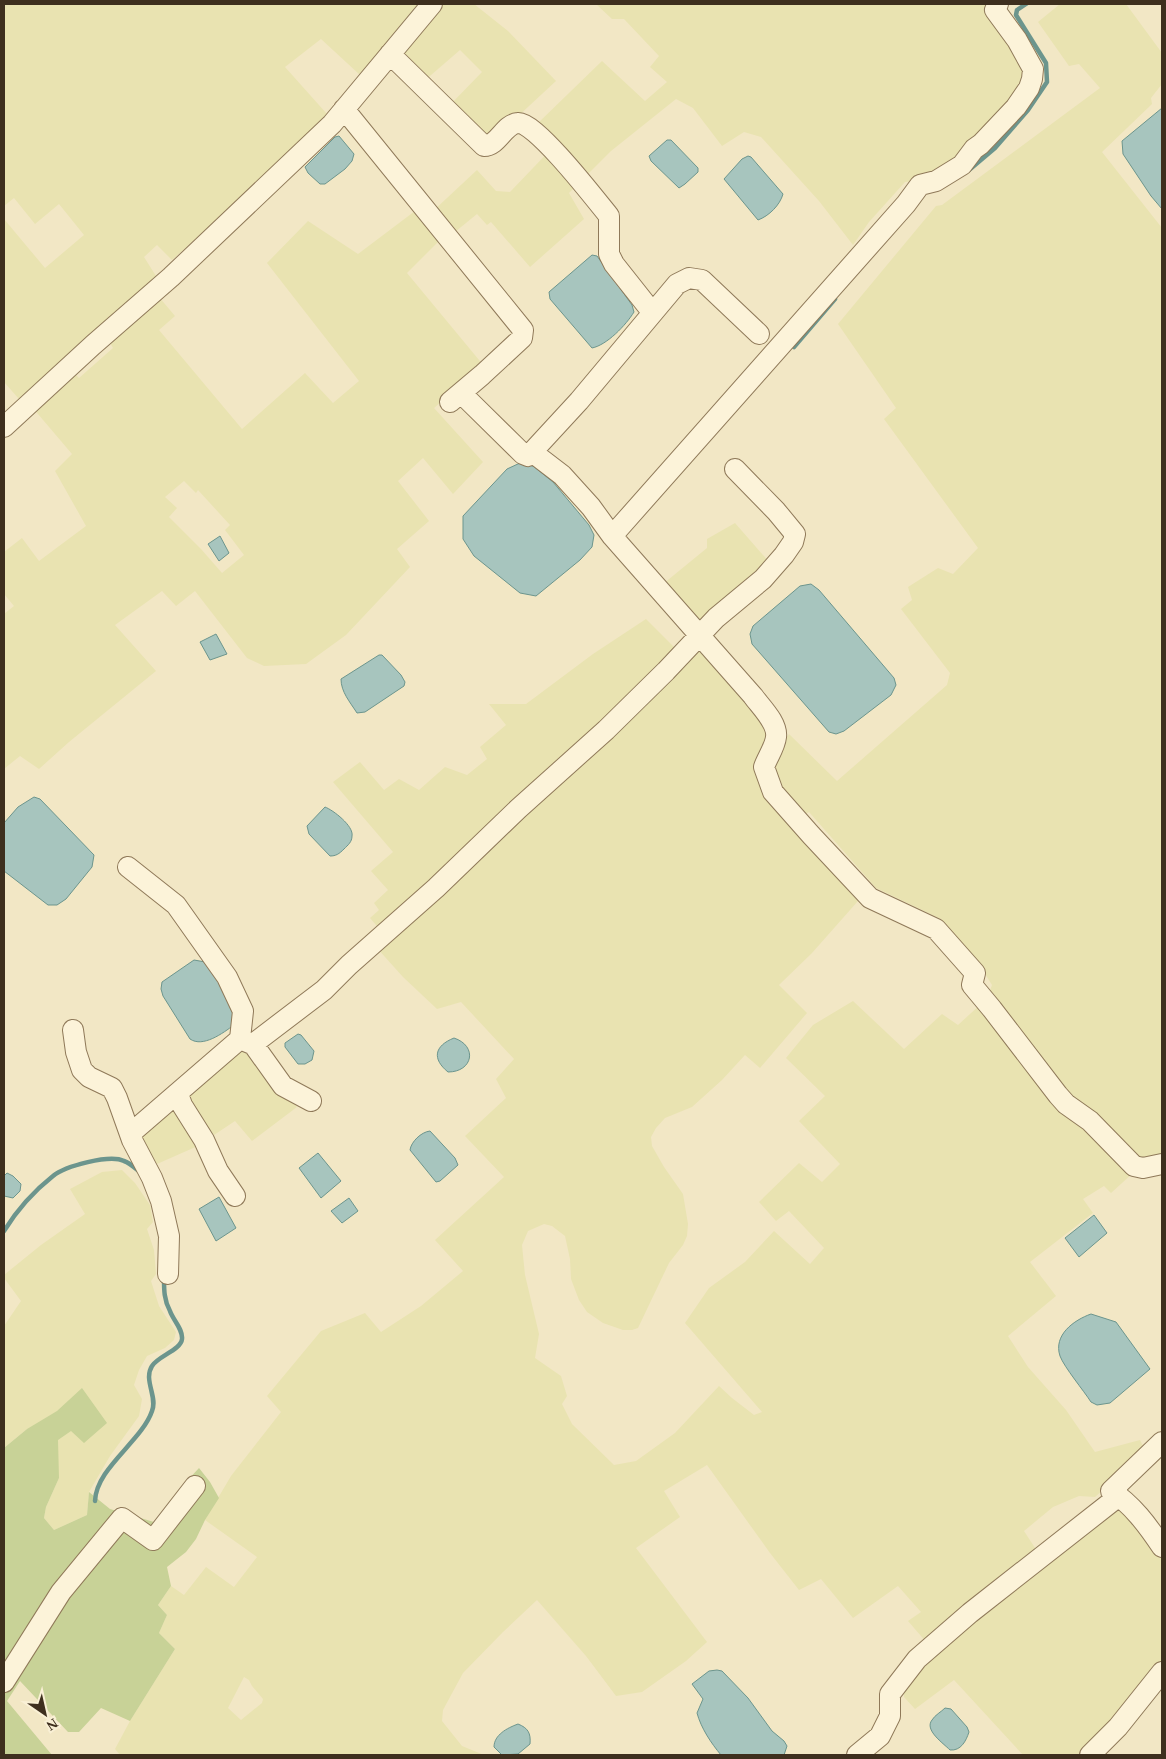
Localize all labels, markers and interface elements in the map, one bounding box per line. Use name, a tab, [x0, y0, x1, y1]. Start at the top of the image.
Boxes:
north arrow	[20, 1689, 70, 1739]
text: N	[44, 1715, 60, 1733]

